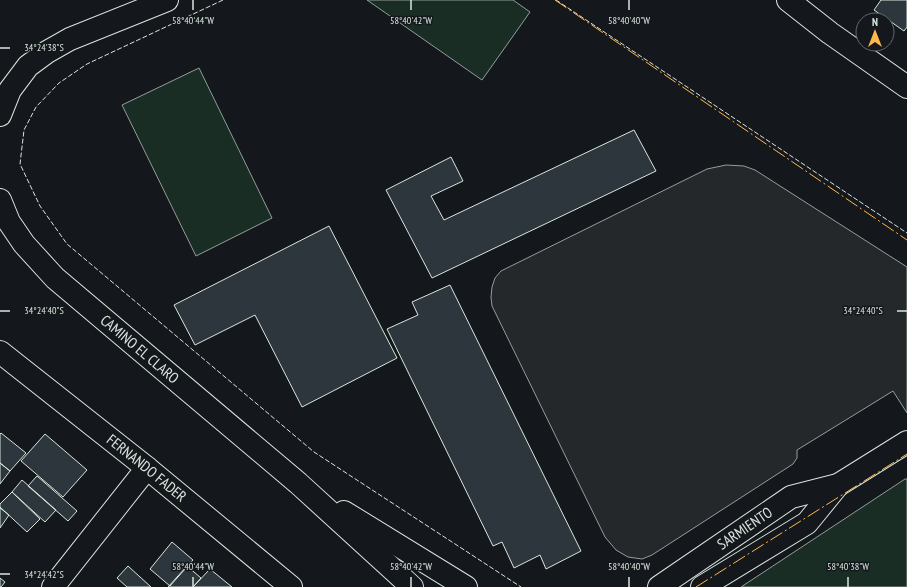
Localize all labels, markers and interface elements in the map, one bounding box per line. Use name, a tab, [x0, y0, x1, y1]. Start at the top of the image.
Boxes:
north arrow	[855, 12, 895, 52]
text: 58°40'44"W	[172, 14, 214, 27]
text: 58°40'42"W	[390, 14, 432, 27]
text: 58°40'40"W	[608, 14, 650, 27]
text: N	[872, 15, 878, 29]
text: 34°24'38"S	[24, 41, 64, 54]
text: 34°24'40"S	[24, 304, 64, 317]
text: 34°24'40"S	[843, 304, 883, 317]
street label: CAMINO EL CLARO	[97, 310, 183, 387]
street label: FERNANDO FADER	[103, 430, 191, 506]
street label: SARMIENTO	[713, 502, 776, 554]
text: 58°40'44"W	[172, 560, 214, 573]
text: 58°40'42"W	[390, 560, 432, 573]
text: 58°40'40"W	[608, 560, 650, 573]
text: 58°40'38"W	[827, 560, 869, 573]
text: 34°24'42"S	[24, 568, 64, 581]

